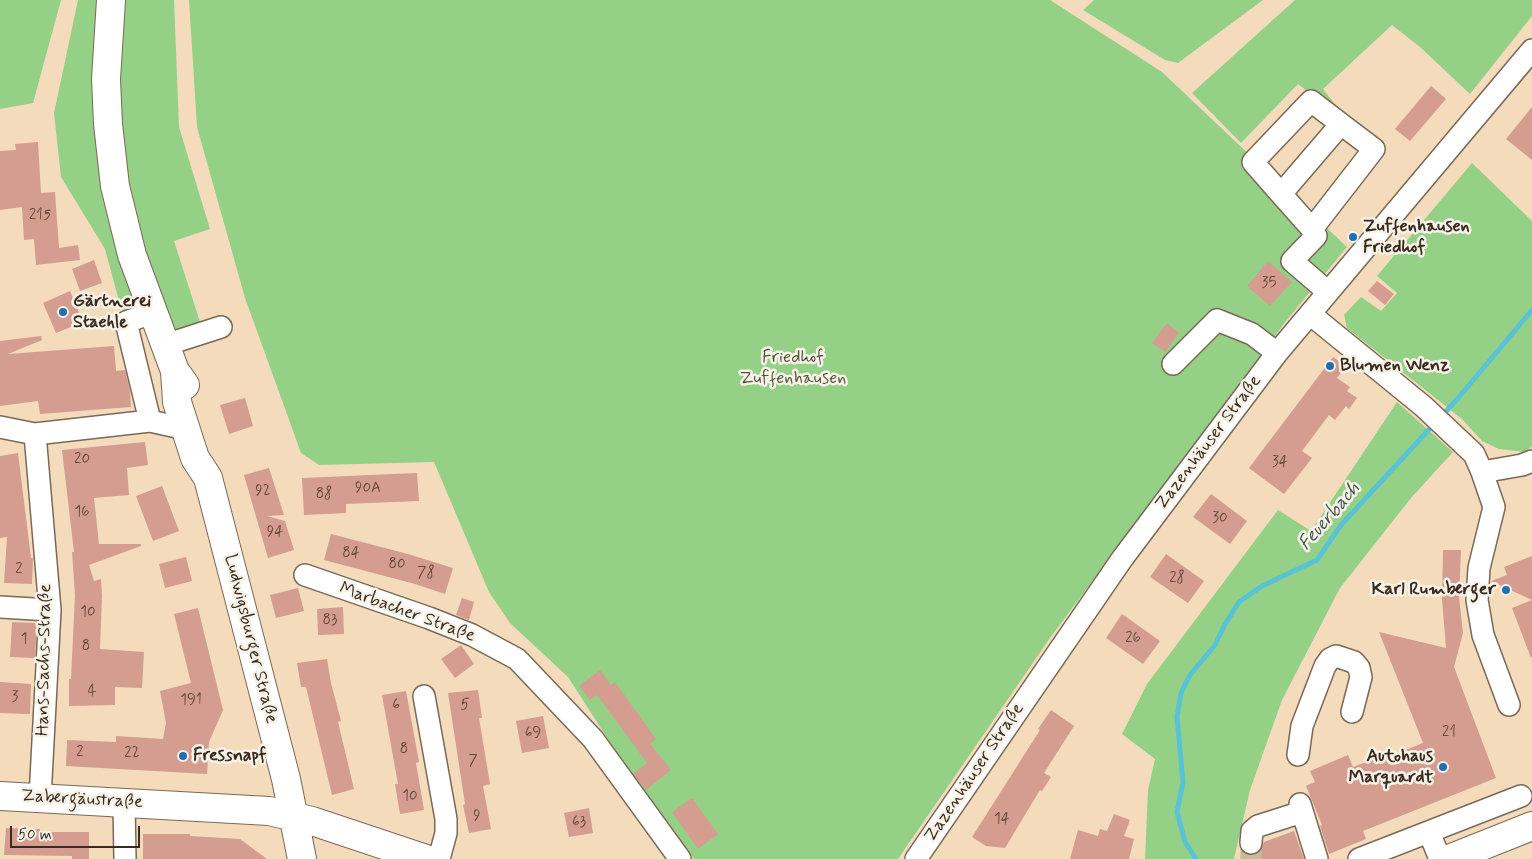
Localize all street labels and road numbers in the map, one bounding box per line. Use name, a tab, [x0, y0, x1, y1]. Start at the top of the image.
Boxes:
street label: Zazenhäuser Straße	[1151, 371, 1267, 515]
street label: Ludwigsburger Straße	[219, 552, 281, 726]
street label: Marbacher Straße	[336, 578, 478, 648]
street label: Hans-Sachs-Straße	[33, 584, 57, 736]
street label: Zazenhäuser Straße	[921, 699, 1029, 847]
street label: Zabergäustraße	[21, 786, 143, 814]

